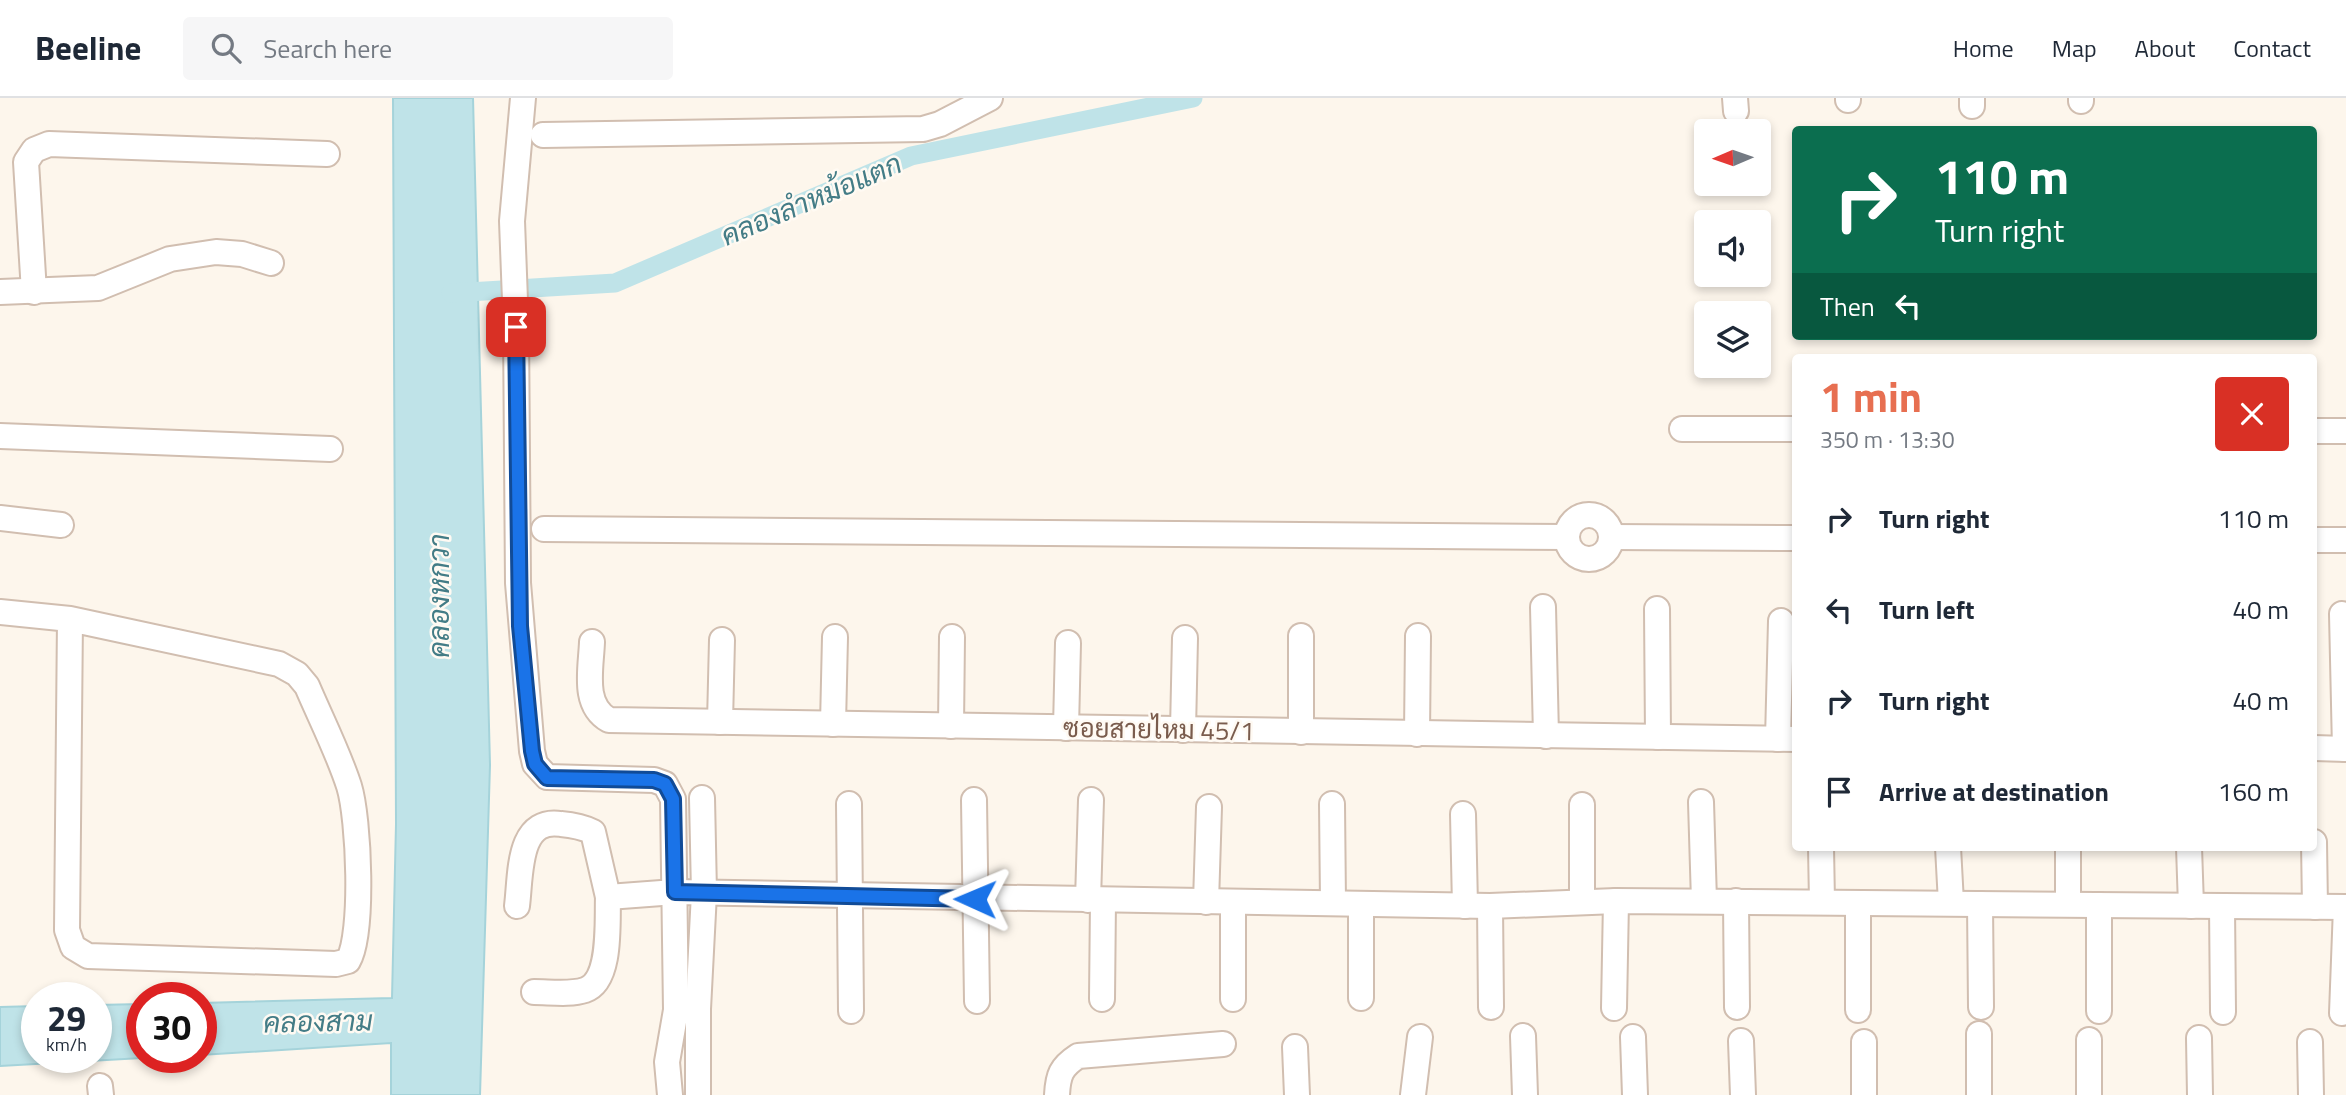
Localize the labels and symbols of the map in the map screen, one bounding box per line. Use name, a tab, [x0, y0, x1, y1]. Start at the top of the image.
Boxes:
north arrow	[1694, 119, 1771, 196]
water label: คลองลำหม้อแตก	[714, 142, 908, 256]
pin	[486, 297, 546, 357]
water label: คลองหกวา	[417, 534, 460, 658]
street label: ซอยสายไหม 45/1	[1063, 708, 1255, 750]
position arrow	[938, 862, 1012, 936]
speed limit sign: 30	[126, 982, 217, 1073]
water label: คลองสาม	[263, 999, 373, 1043]

